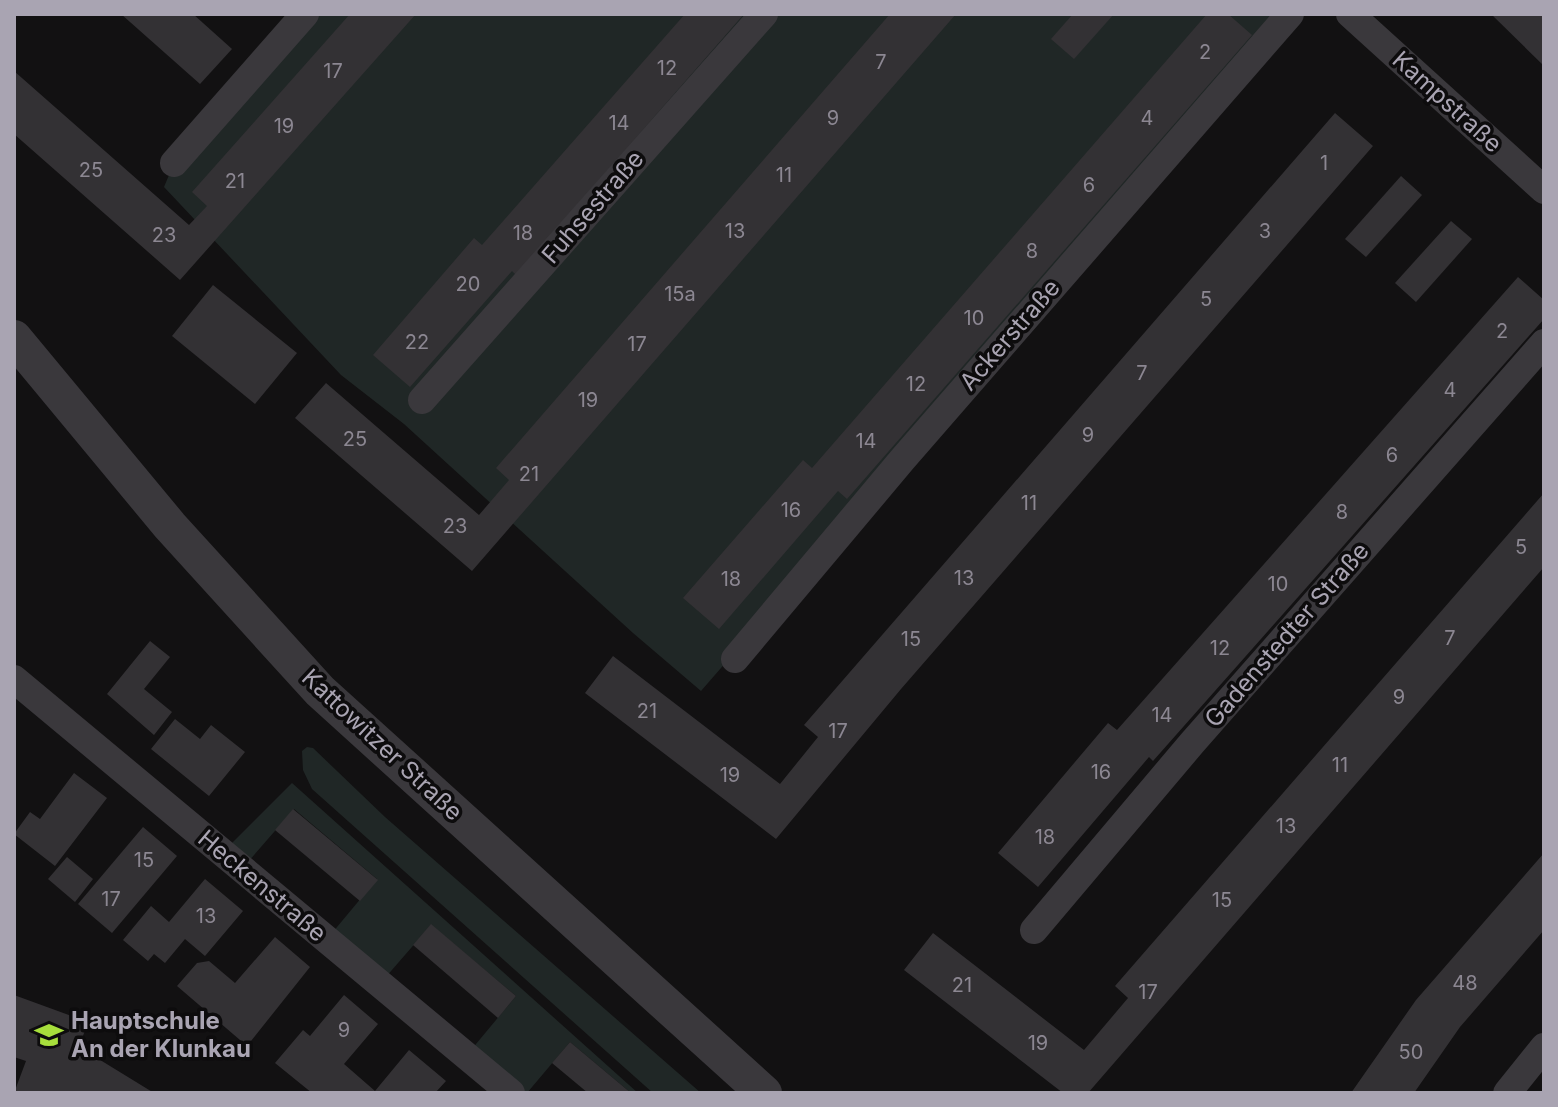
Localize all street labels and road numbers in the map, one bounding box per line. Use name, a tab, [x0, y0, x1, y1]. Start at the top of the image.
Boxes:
street label: Kampstraße	[1387, 45, 1508, 158]
street label: Fuhsestraße	[536, 144, 650, 269]
street label: Ackerstraße	[953, 273, 1066, 396]
street label: Gadenstedter Straße	[1198, 536, 1375, 733]
street label: Kattowitzer Straße	[296, 663, 469, 826]
street label: Heckenstraße	[192, 824, 332, 948]

